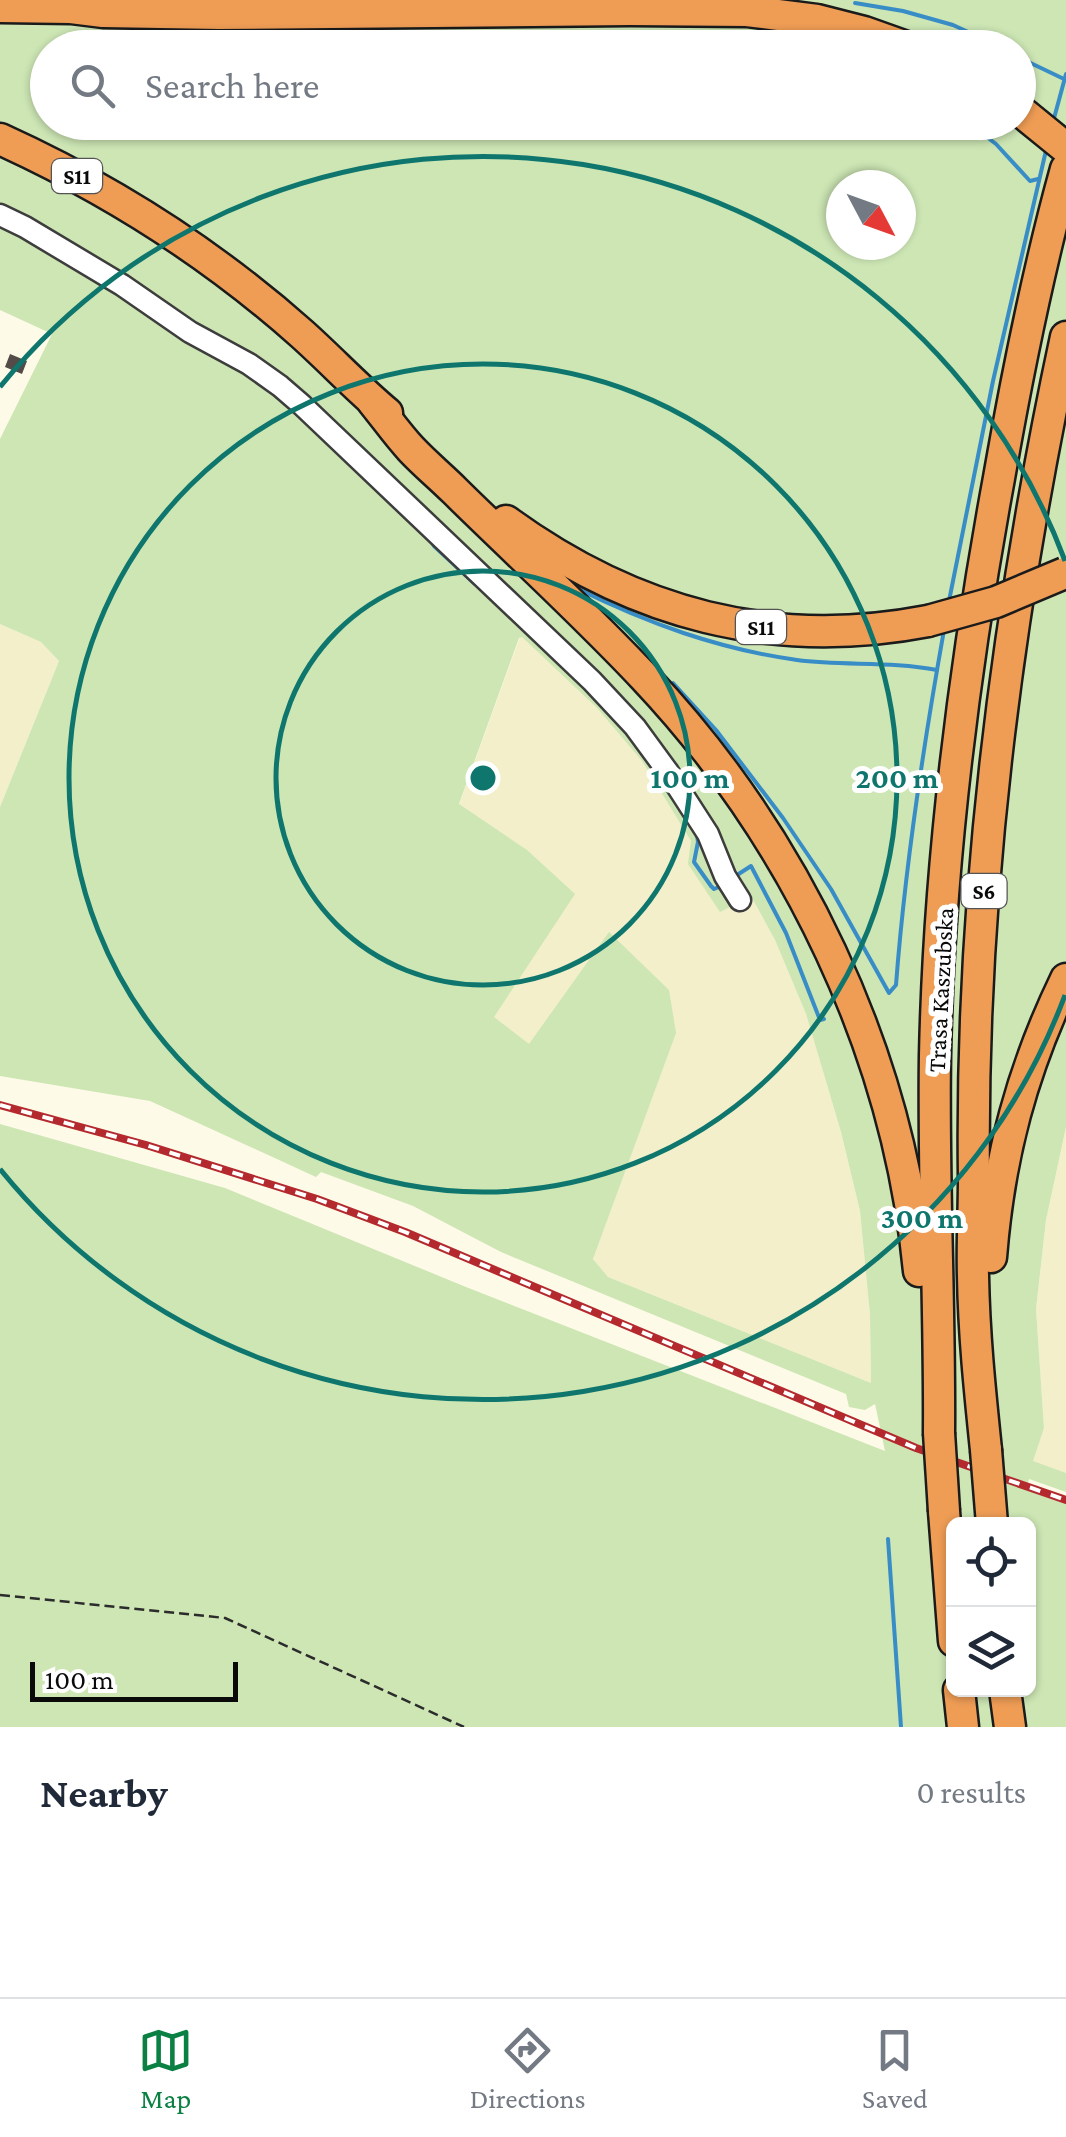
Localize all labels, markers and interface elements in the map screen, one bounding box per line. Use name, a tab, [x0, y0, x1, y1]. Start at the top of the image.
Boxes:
search box	[30, 30, 1036, 140]
icon: search	[65, 58, 120, 113]
text: Search here	[145, 64, 319, 106]
road number: S11	[52, 159, 102, 193]
north arrow	[826, 170, 916, 260]
road number: S11	[736, 610, 786, 644]
centre of rings	[465, 760, 501, 796]
text: 100 m	[651, 761, 730, 794]
text: 200 m	[856, 761, 939, 794]
road number: S6	[962, 874, 1006, 908]
street label: Trasa Kaszubska	[923, 906, 958, 1073]
text: 300 m	[881, 1201, 964, 1234]
map controls	[946, 1517, 1036, 1697]
button: locate	[946, 1517, 1036, 1607]
button: layers	[946, 1607, 1036, 1697]
scale bar	[30, 1657, 238, 1702]
text: 100 m	[45, 1664, 114, 1695]
text: Nearby	[40, 1769, 168, 1816]
text: 0 results	[916, 1774, 1026, 1810]
tab: Map	[138, 2023, 193, 2114]
tab: Directions	[470, 2023, 586, 2114]
tab: Saved	[862, 2023, 928, 2114]

